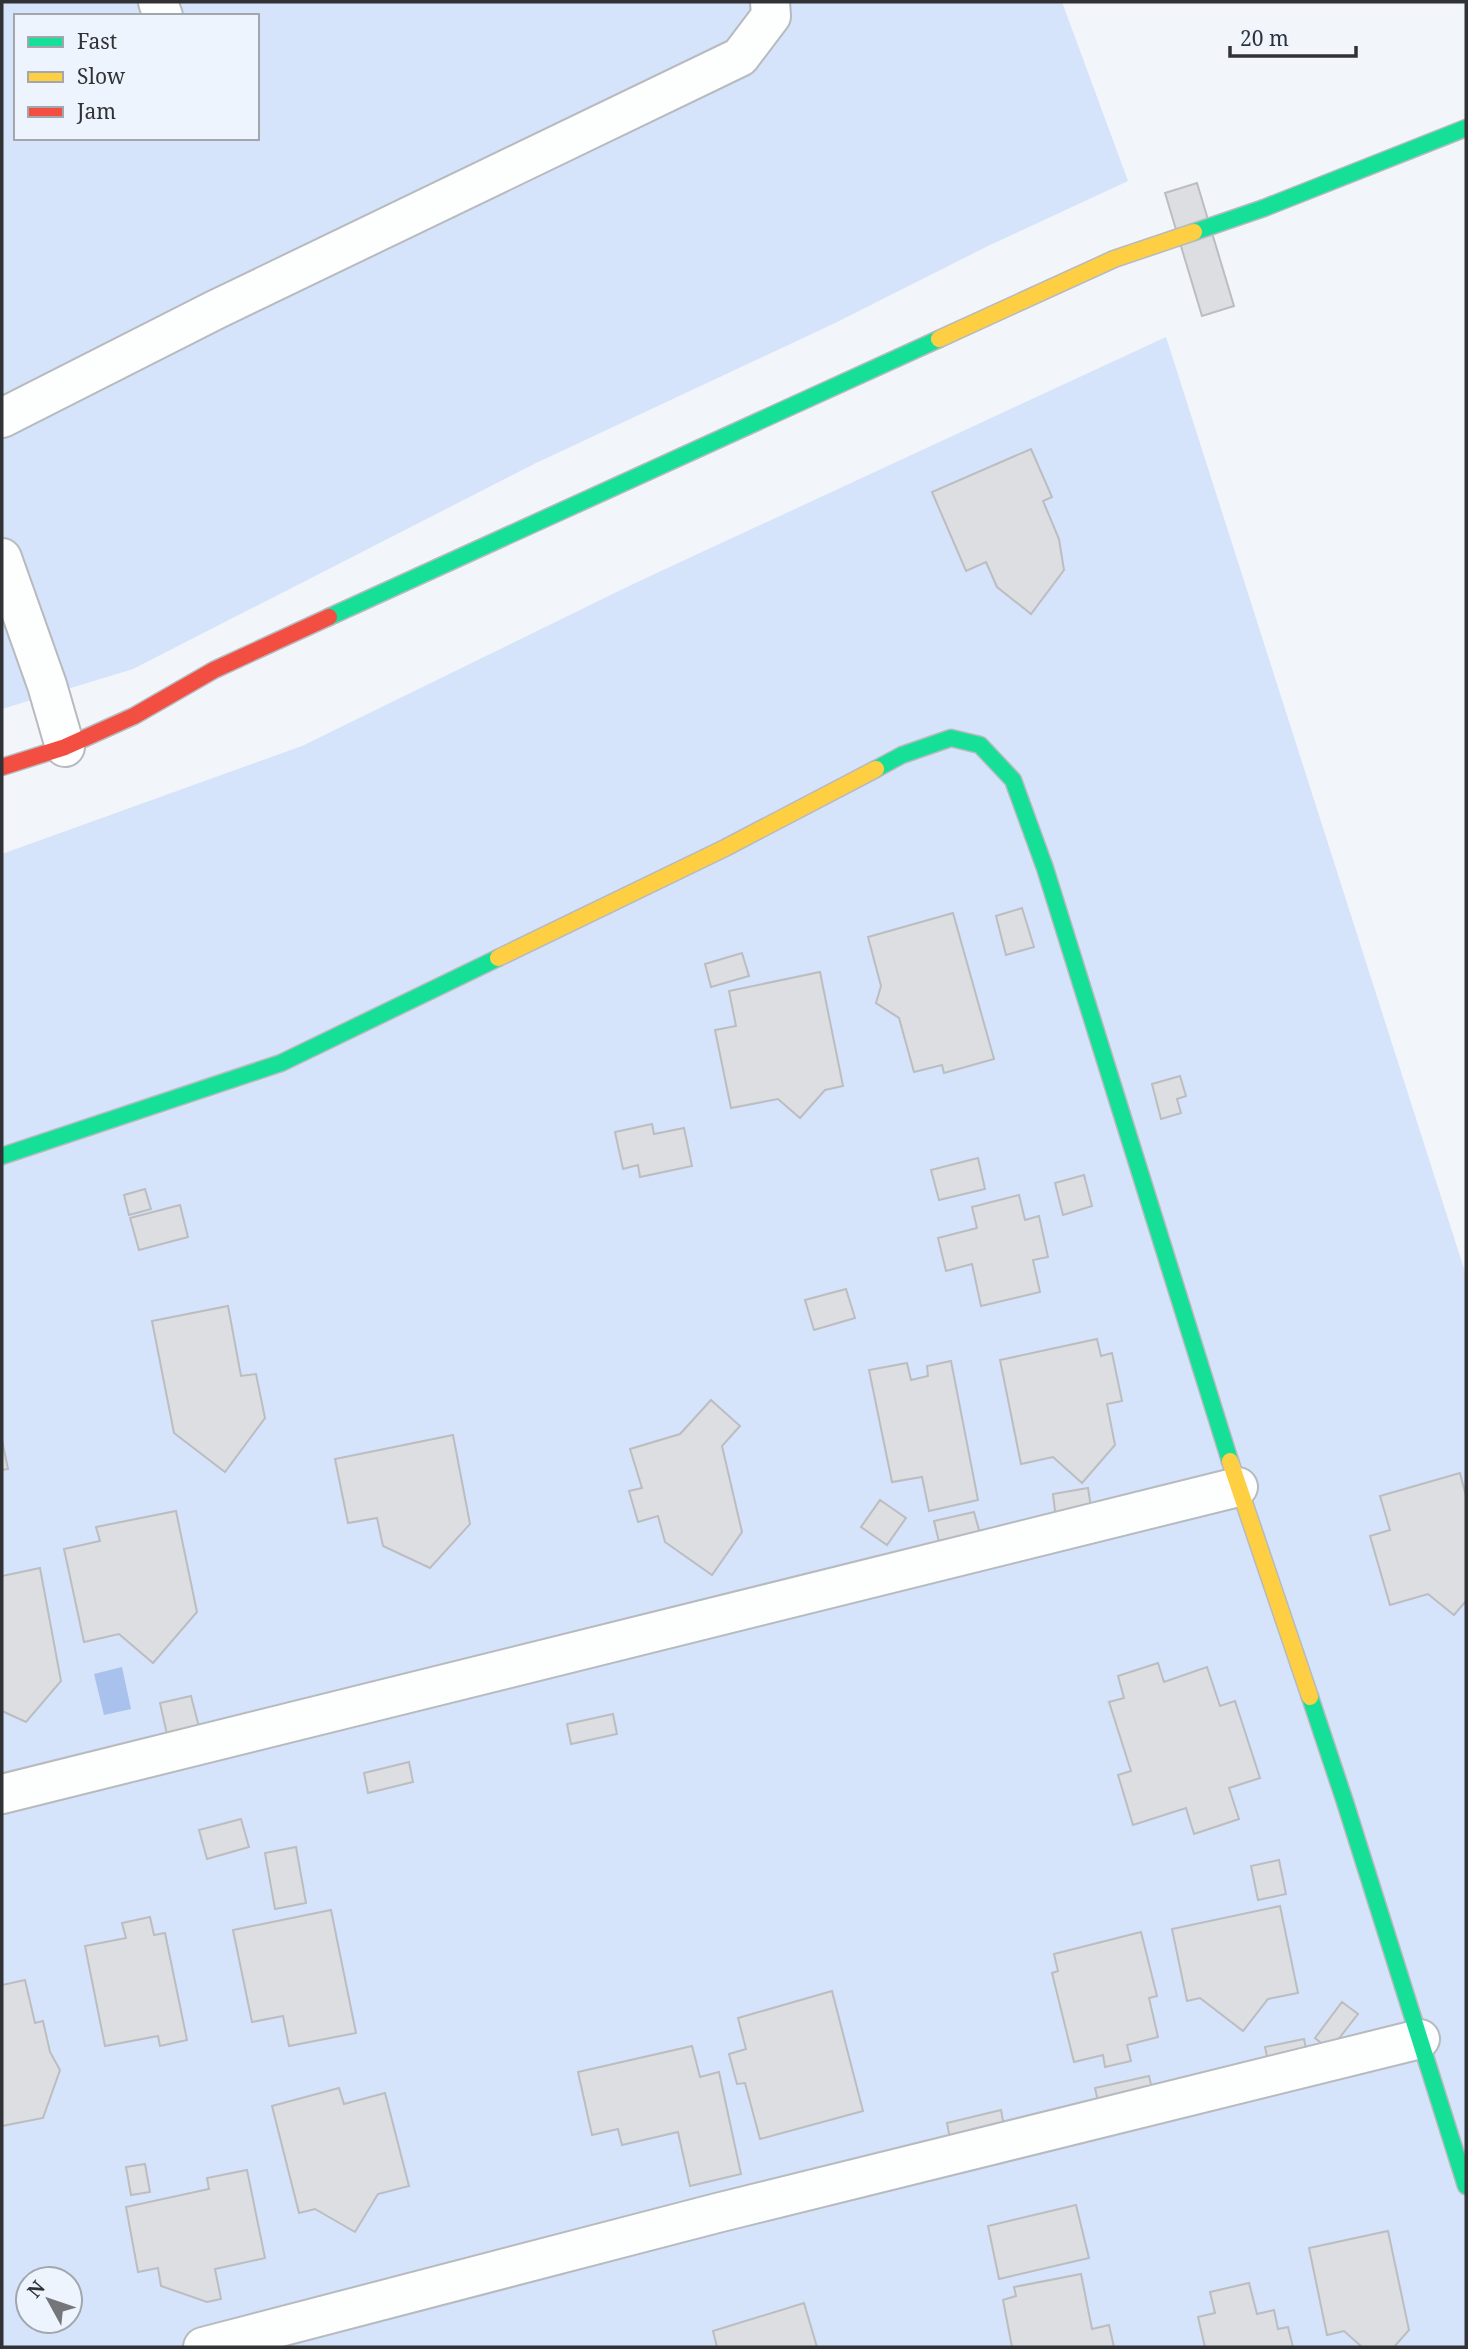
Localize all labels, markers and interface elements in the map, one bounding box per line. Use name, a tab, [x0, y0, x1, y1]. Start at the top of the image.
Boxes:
legend	[14, 14, 259, 140]
scale bar	[1230, 14, 1356, 58]
text: 20 m	[1240, 24, 1289, 52]
text: Fast	[77, 27, 117, 55]
text: Slow	[77, 62, 126, 90]
text: Jam	[76, 97, 116, 125]
north arrow	[14, 2265, 84, 2335]
text: N	[21, 2275, 51, 2303]

